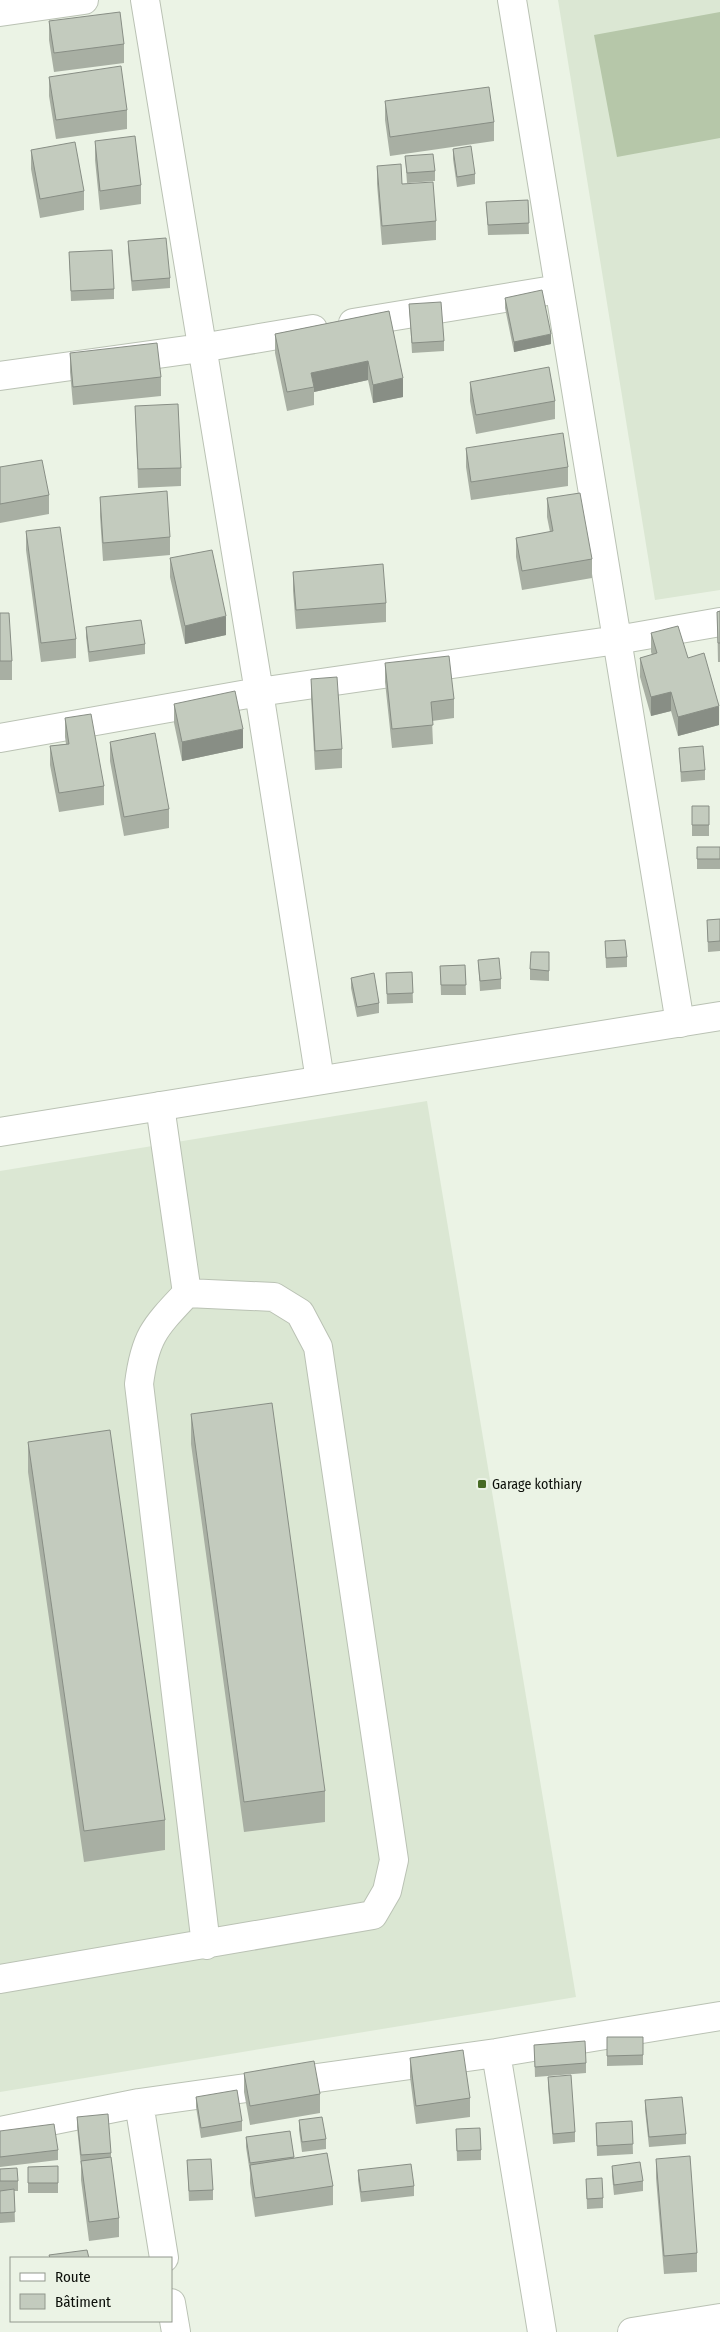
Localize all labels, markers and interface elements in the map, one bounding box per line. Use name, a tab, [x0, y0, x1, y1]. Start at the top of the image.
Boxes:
place label: Garage kothiary	[492, 1476, 583, 1493]
marker: Garage kothiary	[476, 1478, 488, 1490]
legend	[10, 2257, 172, 2322]
text: Route	[55, 2268, 91, 2286]
text: Bâtiment	[55, 2293, 111, 2311]

